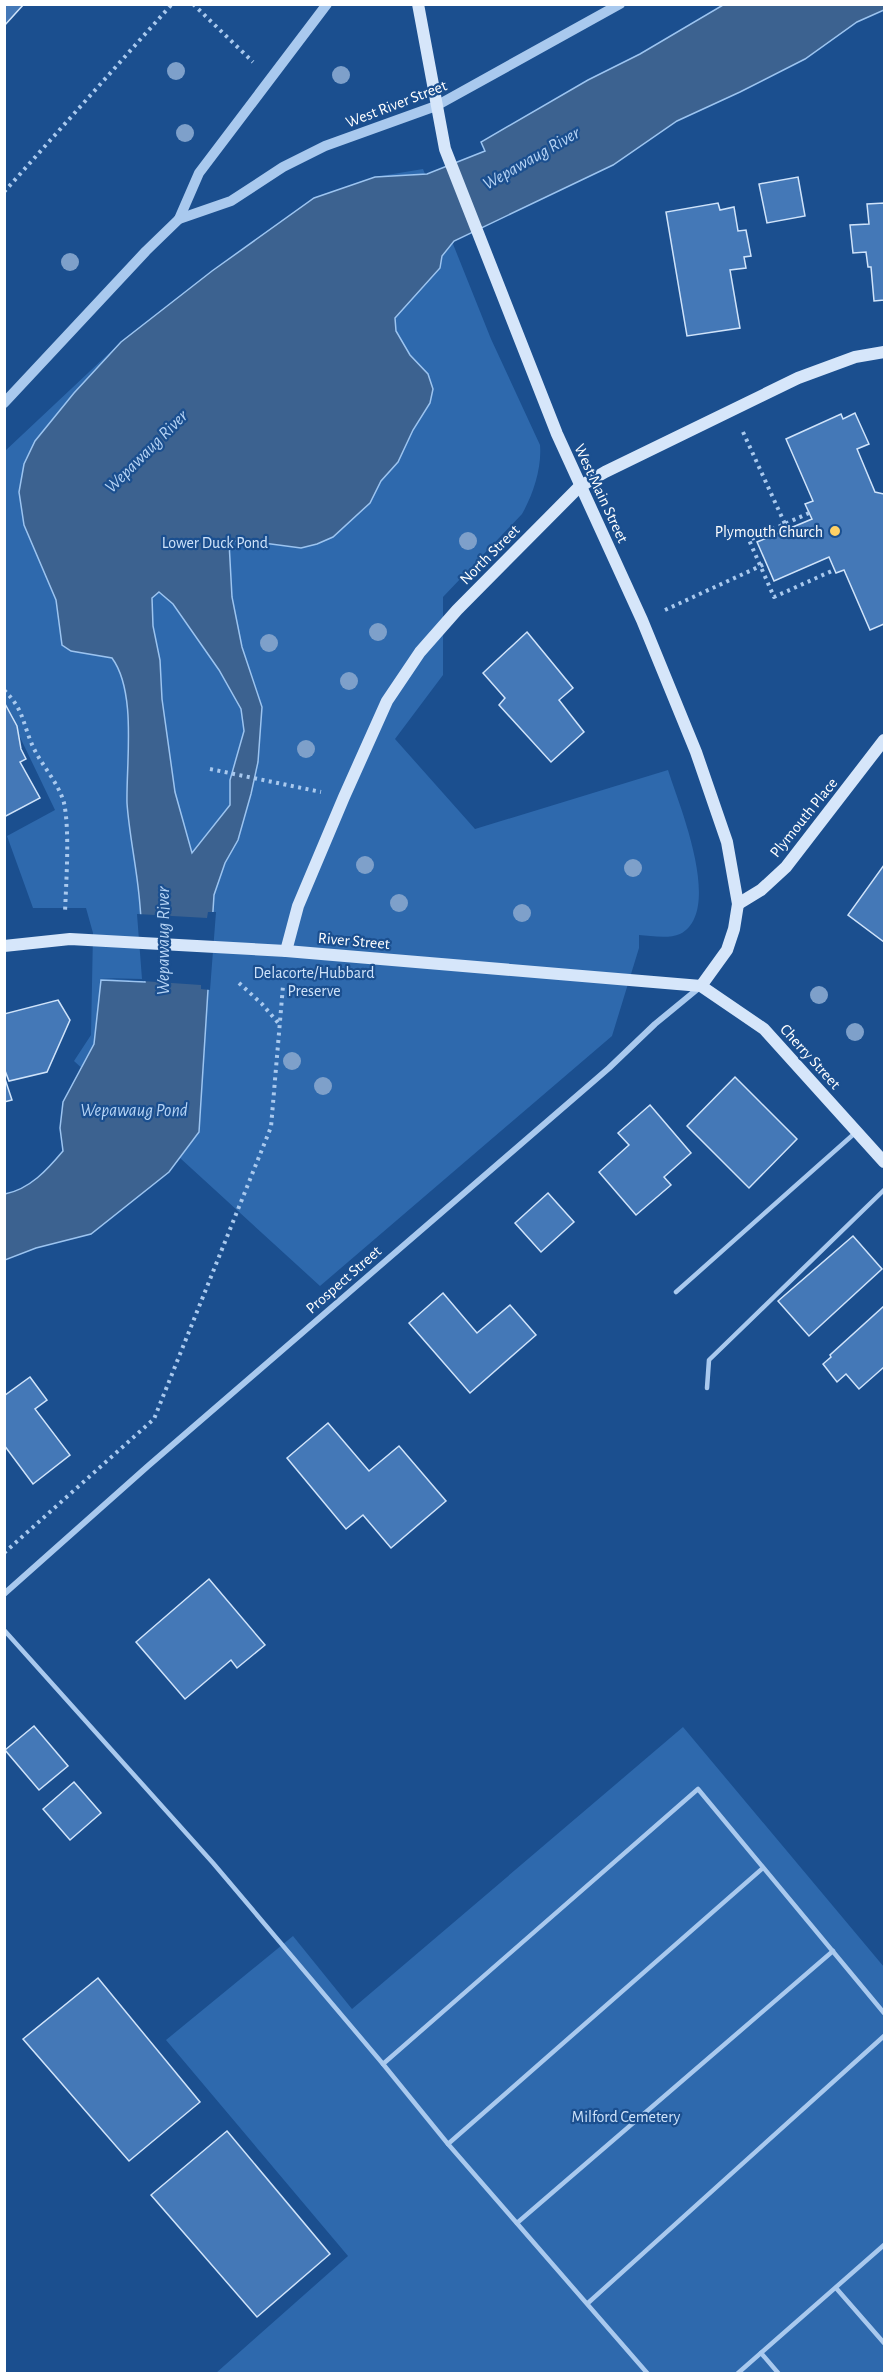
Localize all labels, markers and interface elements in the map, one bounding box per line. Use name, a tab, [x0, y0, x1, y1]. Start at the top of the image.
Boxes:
street label: West River Street	[344, 77, 449, 131]
water label: Wepawaug River	[480, 123, 584, 194]
water label: Wepawaug River	[102, 406, 192, 496]
street label: West Main Street	[571, 442, 631, 545]
street label: North Street	[457, 522, 523, 588]
place label: Plymouth Church	[715, 524, 823, 541]
marker: Plymouth Church	[828, 524, 842, 538]
park label: Lower Duck Pond	[162, 535, 268, 551]
street label: Plymouth Place	[767, 775, 841, 861]
water label: Wepawaug River	[155, 886, 173, 995]
street label: River Street	[317, 930, 391, 952]
park label: Delacorte/Hubbard Preserve	[254, 965, 374, 999]
street label: Cherry Street	[776, 1021, 844, 1093]
water label: Wepawaug Pond	[80, 1102, 188, 1120]
street label: Prospect Street	[303, 1243, 384, 1317]
park label: Milford Cemetery	[572, 2109, 681, 2126]

